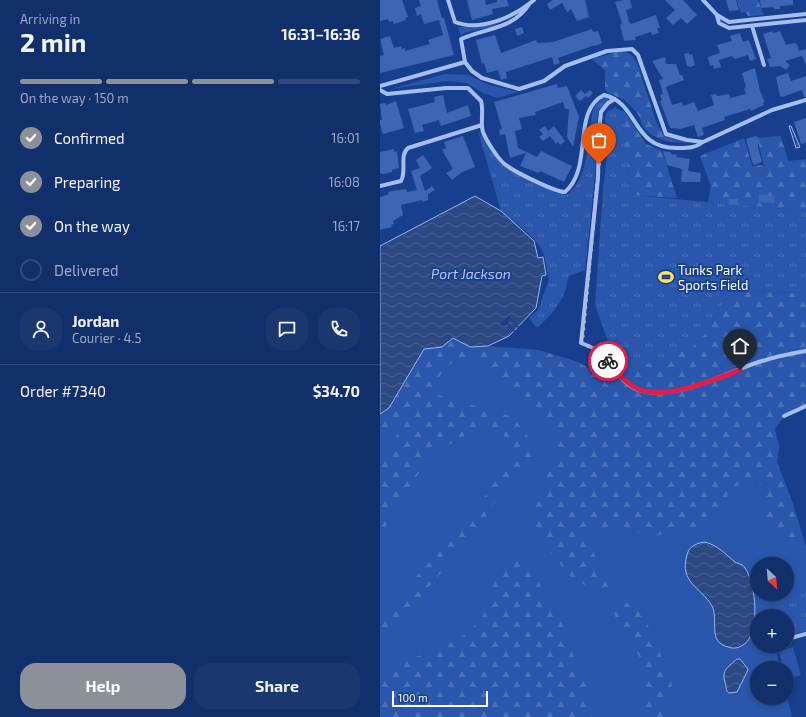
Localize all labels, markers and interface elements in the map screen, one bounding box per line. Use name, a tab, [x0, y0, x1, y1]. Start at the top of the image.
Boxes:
text: Arriving in	[20, 11, 80, 27]
text: 16:31–16:36	[281, 25, 360, 43]
text: 2 min	[20, 26, 86, 57]
text: On the way · 150 m	[20, 90, 129, 106]
pin	[582, 123, 616, 164]
icon: check	[20, 127, 42, 149]
text: Confirmed	[54, 129, 125, 147]
icon: bag	[588, 129, 610, 151]
text: 16:01	[331, 130, 360, 146]
icon: check	[20, 171, 42, 193]
text: Preparing	[54, 173, 120, 191]
text: 16:08	[329, 174, 360, 190]
icon: check	[20, 215, 42, 237]
text: On the way	[54, 217, 130, 235]
text: 16:17	[332, 218, 360, 234]
text: Delivered	[54, 261, 119, 279]
place label: Tunks Park Sports Field	[678, 262, 748, 293]
water label: Port Jackson	[431, 265, 511, 282]
sports icon: Tunks Park Sports Field	[657, 268, 675, 286]
button: person	[20, 308, 62, 350]
button: chat	[266, 308, 308, 350]
button: phone	[318, 308, 360, 350]
text: Jordan	[72, 312, 119, 330]
pin	[723, 329, 757, 370]
text: Courier · 4.5	[72, 330, 141, 346]
icon: home	[729, 335, 751, 357]
courier	[588, 341, 628, 381]
icon: bike	[597, 350, 619, 372]
text: Order #7340	[20, 382, 106, 400]
text: $34.70	[313, 382, 360, 400]
north arrow	[750, 557, 794, 601]
map controls	[750, 557, 794, 705]
button: +	[750, 609, 794, 653]
button: −	[750, 661, 794, 705]
button: Help	[20, 663, 186, 709]
button: Share	[194, 663, 360, 709]
scale bar	[392, 689, 488, 708]
text: 100 m	[398, 691, 428, 704]

